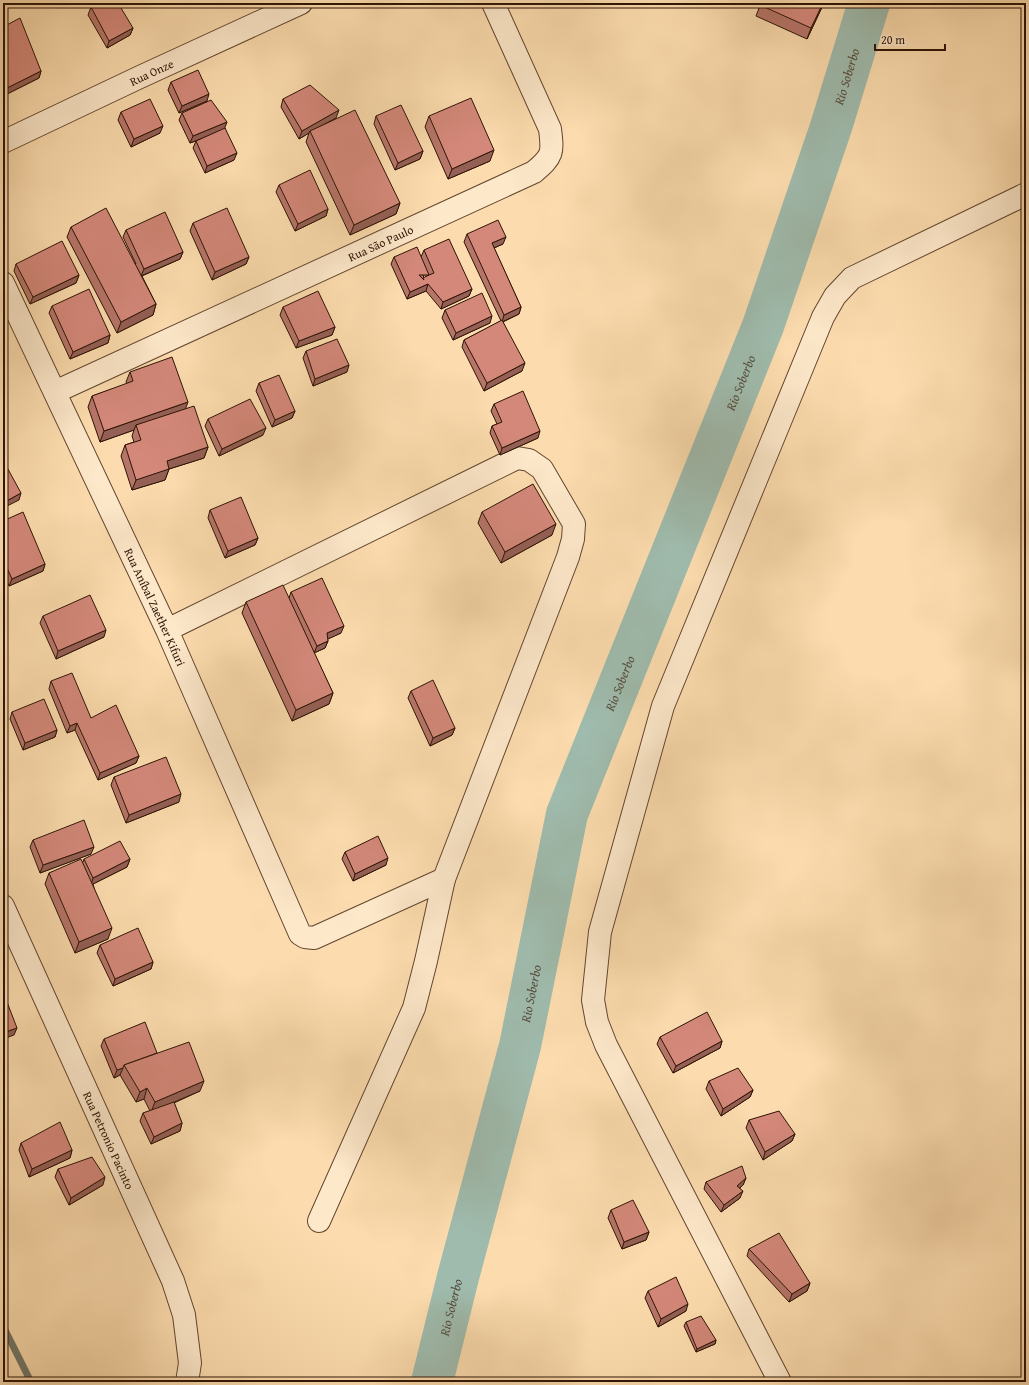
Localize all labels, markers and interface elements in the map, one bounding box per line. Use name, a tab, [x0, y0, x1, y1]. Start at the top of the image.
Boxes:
scale bar	[875, 26, 945, 52]
text: 20 m	[881, 31, 905, 48]
water label: Rio Soberbo	[829, 46, 864, 108]
street label: Rua Onze	[126, 54, 176, 89]
street label: Rua São Paulo	[345, 220, 416, 265]
water label: Rio Soberbo	[720, 352, 760, 414]
street label: Rua Aníbal Zaether Kifuri	[121, 545, 190, 669]
water label: Rio Soberbo	[600, 652, 639, 715]
water label: Rio Soberbo	[515, 963, 546, 1025]
street label: Rua Petronio Pacinto	[80, 1088, 139, 1192]
water label: Rio Soberbo	[434, 1276, 467, 1339]

